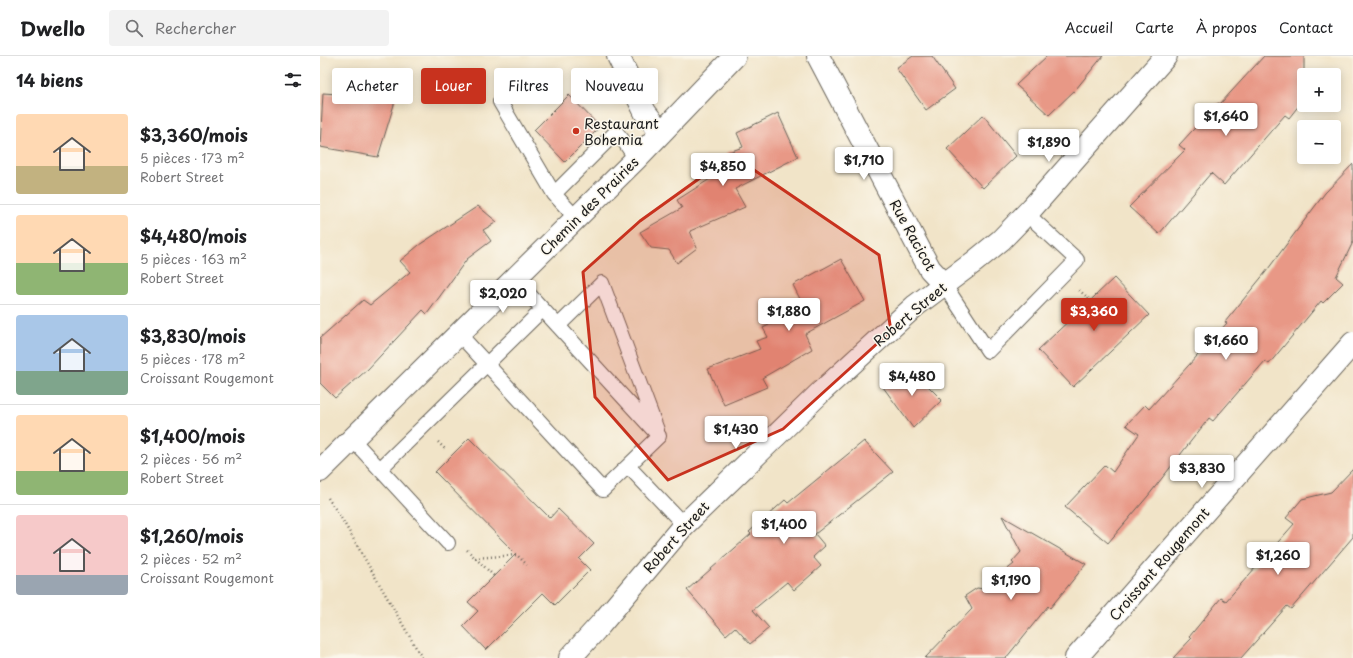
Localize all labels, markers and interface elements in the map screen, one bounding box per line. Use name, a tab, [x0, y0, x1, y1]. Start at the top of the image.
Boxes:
search box	[109, 10, 389, 46]
text: Dwello	[20, 14, 85, 42]
text: Rechercher	[155, 16, 236, 39]
icon: search	[123, 17, 145, 39]
text: Accueil	[1065, 17, 1113, 38]
text: Carte	[1135, 17, 1174, 38]
text: À propos	[1196, 17, 1257, 38]
text: Contact	[1279, 17, 1333, 38]
text: 14 biens	[16, 67, 83, 93]
chip: Acheter	[332, 68, 413, 104]
chip: Louer	[421, 68, 486, 104]
chip: Filtres	[494, 68, 563, 104]
chip: Nouveau	[571, 68, 658, 104]
map controls	[1297, 68, 1341, 164]
button: +	[1297, 68, 1341, 112]
icon: filters	[282, 69, 304, 91]
pin: $1,640	[1193, 103, 1259, 137]
text: $1,640	[1203, 106, 1249, 125]
place label: Restaurant Bohemia	[584, 113, 659, 150]
button: −	[1297, 120, 1341, 164]
text: $3,360/mois	[140, 122, 248, 148]
marker: Restaurant Bohemia	[571, 126, 581, 136]
pin: $1,890	[1016, 129, 1082, 163]
icon: home	[48, 130, 96, 178]
text: $1,890	[1027, 132, 1071, 151]
pin: $1,710	[831, 147, 897, 181]
text: 5 pièces · 173 m²	[140, 148, 245, 167]
text: $1,710	[844, 150, 884, 169]
street label: Chemin des Prairies	[535, 152, 643, 260]
pin: $4,850	[690, 153, 756, 187]
text: $4,850	[700, 156, 746, 175]
text: Robert Street	[140, 167, 224, 186]
street label: Rue Racicot	[885, 195, 941, 275]
text: $4,480/mois	[140, 223, 247, 249]
icon: home	[48, 231, 96, 279]
text: 5 pièces · 163 m²	[140, 249, 247, 268]
text: Robert Street	[140, 268, 224, 287]
street label: Robert Street	[869, 277, 952, 351]
pin: $2,020	[470, 280, 536, 314]
text: $2,020	[479, 283, 527, 302]
pin: $1,880	[756, 298, 822, 332]
pin: $3,360	[1061, 298, 1127, 332]
text: $1,880	[767, 301, 811, 320]
text: $3,360	[1070, 301, 1118, 320]
text: $3,830/mois	[140, 323, 246, 349]
pin: $1,660	[1193, 327, 1259, 361]
text: $1,660	[1204, 330, 1248, 349]
icon: home	[48, 331, 96, 379]
text: 5 pièces · 178 m²	[140, 349, 245, 368]
pin: $4,480	[879, 363, 945, 397]
text: $4,480	[888, 366, 936, 385]
text: Croissant Rougemont	[140, 368, 274, 387]
pin: $1,430	[703, 416, 769, 450]
text: $1,430	[714, 419, 758, 438]
text: $1,400/mois	[140, 423, 245, 449]
icon: home	[48, 431, 96, 479]
text: 2 pièces · 56 m²	[140, 449, 242, 468]
pin: $3,830	[1169, 455, 1235, 489]
text: $3,830	[1179, 458, 1225, 477]
text: Robert Street	[140, 468, 224, 487]
street label: Robert Street	[638, 496, 714, 578]
street label: Croissant Rougemont	[1104, 503, 1214, 625]
pin: $1,400	[751, 511, 817, 545]
text: $1,400	[761, 514, 807, 533]
text: $1,260/mois	[140, 523, 244, 549]
icon: home	[48, 531, 96, 579]
pin: $1,260	[1245, 542, 1311, 576]
text: $1,260	[1256, 545, 1300, 564]
text: 2 pièces · 52 m²	[140, 549, 242, 568]
pin: $1,190	[978, 567, 1044, 601]
text: Croissant Rougemont	[140, 568, 274, 587]
text: $1,190	[991, 570, 1031, 589]

